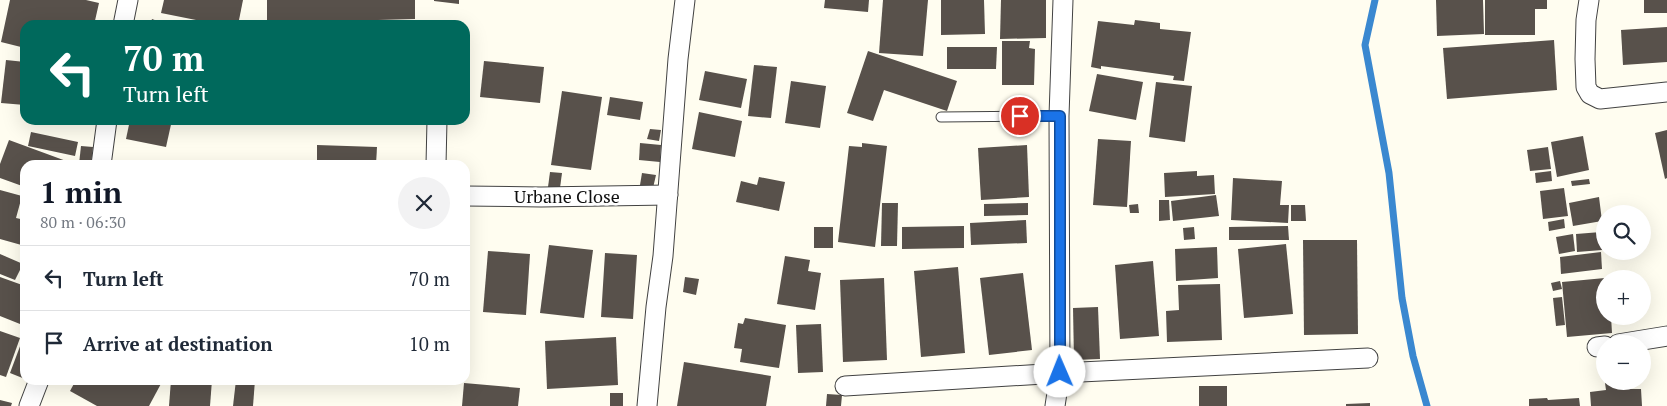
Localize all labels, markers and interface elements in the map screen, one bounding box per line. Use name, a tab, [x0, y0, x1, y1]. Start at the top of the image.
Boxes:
text: 70 m	[123, 35, 204, 81]
icon: left	[40, 40, 105, 105]
text: Turn left	[123, 79, 209, 108]
pin	[999, 95, 1041, 137]
icon: arrive	[1006, 102, 1034, 130]
text: 1 min	[40, 172, 122, 212]
button: close	[398, 177, 450, 229]
street label: Urbane Close	[514, 184, 620, 208]
map controls	[1596, 205, 1651, 390]
button: search	[1596, 205, 1651, 260]
text: 80 m · 06:30	[40, 211, 126, 233]
icon: left	[40, 264, 68, 292]
text: Turn left	[83, 266, 164, 291]
text: 70 m	[409, 266, 450, 291]
button: +	[1596, 270, 1651, 325]
icon: arrive	[40, 329, 68, 357]
text: Arrive at destination	[83, 331, 272, 356]
text: 10 m	[409, 331, 450, 356]
button: −	[1596, 335, 1651, 390]
position arrow	[1033, 345, 1085, 397]

